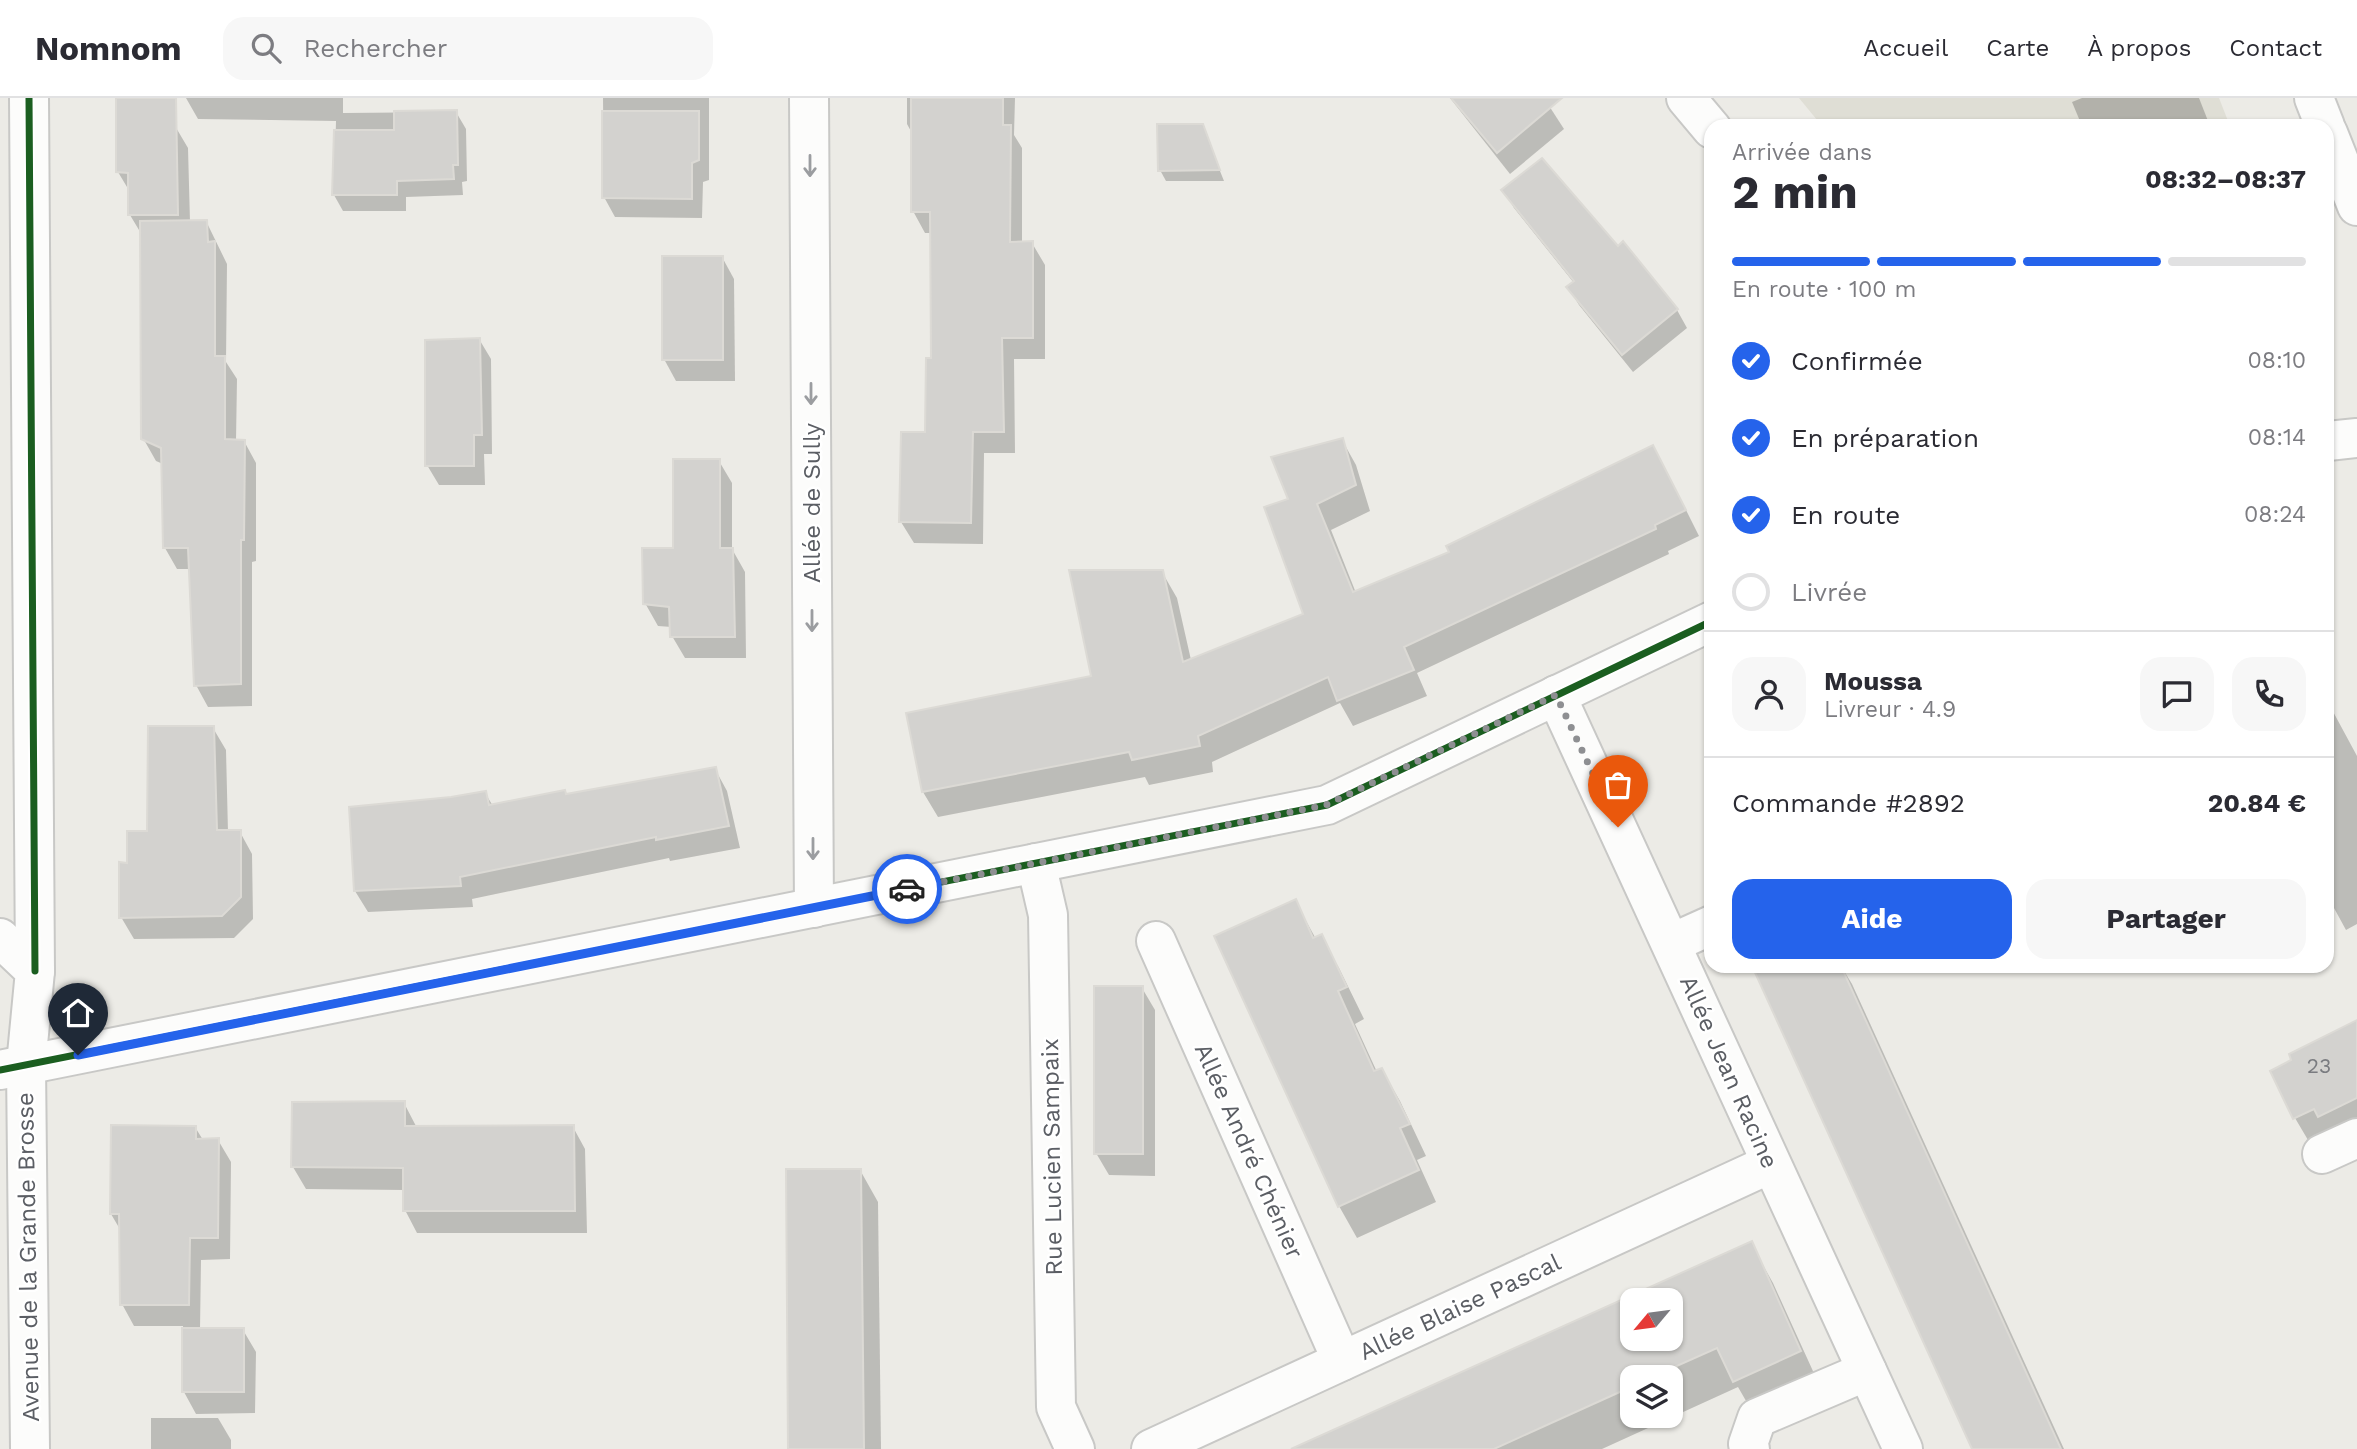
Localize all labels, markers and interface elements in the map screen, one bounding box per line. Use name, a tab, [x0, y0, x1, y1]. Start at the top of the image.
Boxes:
search box	[223, 17, 713, 80]
text: Nomnom	[35, 29, 181, 68]
icon: search	[247, 29, 285, 67]
text: Rechercher	[303, 33, 447, 63]
text: Accueil	[1863, 34, 1948, 62]
text: Carte	[1986, 34, 2049, 62]
text: À propos	[2087, 34, 2191, 62]
text: Contact	[2229, 34, 2322, 62]
text: Arrivée dans	[1732, 139, 1872, 166]
one-way arrow	[803, 154, 817, 177]
text: 08:32–08:37	[2145, 164, 2306, 194]
text: 2 min	[1732, 165, 1858, 219]
text: En route · 100 m	[1732, 276, 1916, 303]
icon: check	[1732, 342, 1770, 380]
text: Confirmée	[1791, 346, 1923, 376]
text: 08:10	[2247, 347, 2306, 374]
one-way arrow	[804, 382, 818, 405]
icon: check	[1732, 419, 1770, 457]
street label: Allée de Sully	[798, 422, 826, 583]
text: En préparation	[1791, 423, 1979, 453]
text: 08:14	[2248, 424, 2306, 451]
icon: check	[1732, 496, 1770, 534]
text: En route	[1791, 500, 1900, 530]
text: 08:24	[2244, 501, 2306, 528]
text: Livrée	[1791, 577, 1867, 607]
one-way arrow	[805, 609, 819, 632]
button: person	[1732, 657, 1806, 731]
button: chat	[2140, 657, 2214, 731]
button: phone	[2232, 657, 2306, 731]
text: Moussa	[1824, 666, 1922, 696]
text: Livreur · 4.9	[1824, 696, 1956, 723]
pin	[1588, 755, 1648, 827]
icon: bag	[1599, 766, 1637, 804]
text: Commande #2892	[1732, 788, 1965, 818]
text: 20.84 €	[2208, 788, 2306, 818]
one-way arrow	[807, 837, 820, 860]
courier	[872, 854, 942, 924]
icon: car	[888, 870, 926, 908]
button: Aide	[1732, 879, 2012, 959]
button: Partager	[2026, 879, 2306, 959]
street label: Allée Jean Racine	[1674, 971, 1784, 1173]
pin	[48, 983, 108, 1055]
icon: home	[59, 994, 97, 1032]
street label: Rue Lucien Sampaix	[1036, 1038, 1068, 1276]
street label: Allée André Chénier	[1189, 1039, 1309, 1263]
house number: 23	[2307, 1053, 2331, 1078]
street label: Avenue de la Grande Brosse	[11, 1092, 45, 1422]
street label: Allée Blaise Pascal	[1355, 1248, 1566, 1366]
north arrow	[1620, 1288, 1684, 1351]
map controls	[1620, 1288, 1683, 1428]
button: layers	[1620, 1365, 1683, 1428]

